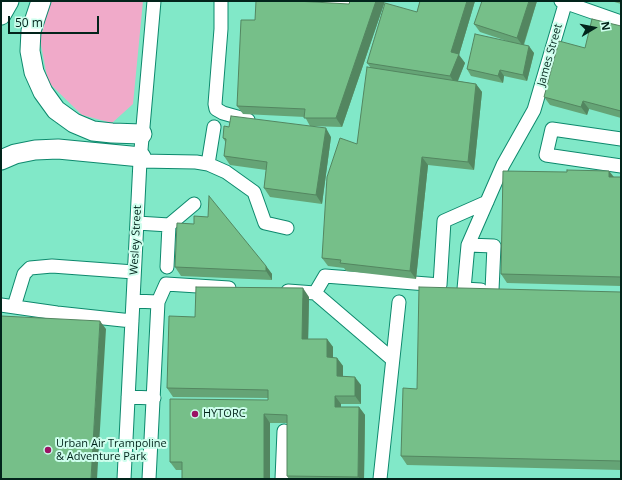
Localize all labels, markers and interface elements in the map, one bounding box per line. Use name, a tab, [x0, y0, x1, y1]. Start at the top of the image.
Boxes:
scale bar	[10, 8, 101, 34]
north arrow	[574, 8, 614, 48]
text: 50 m	[15, 14, 43, 31]
text: N	[598, 20, 614, 32]
street label: James Street	[535, 22, 565, 88]
street label: Wesley Street	[128, 205, 144, 275]
place label: HYTORC	[203, 407, 246, 421]
marker: HYTORC	[190, 409, 200, 419]
place label: Urban Air Trampoline & Adventure Park	[56, 437, 167, 463]
marker: Urban Air Trampoline & Adventure Park	[43, 445, 53, 455]

